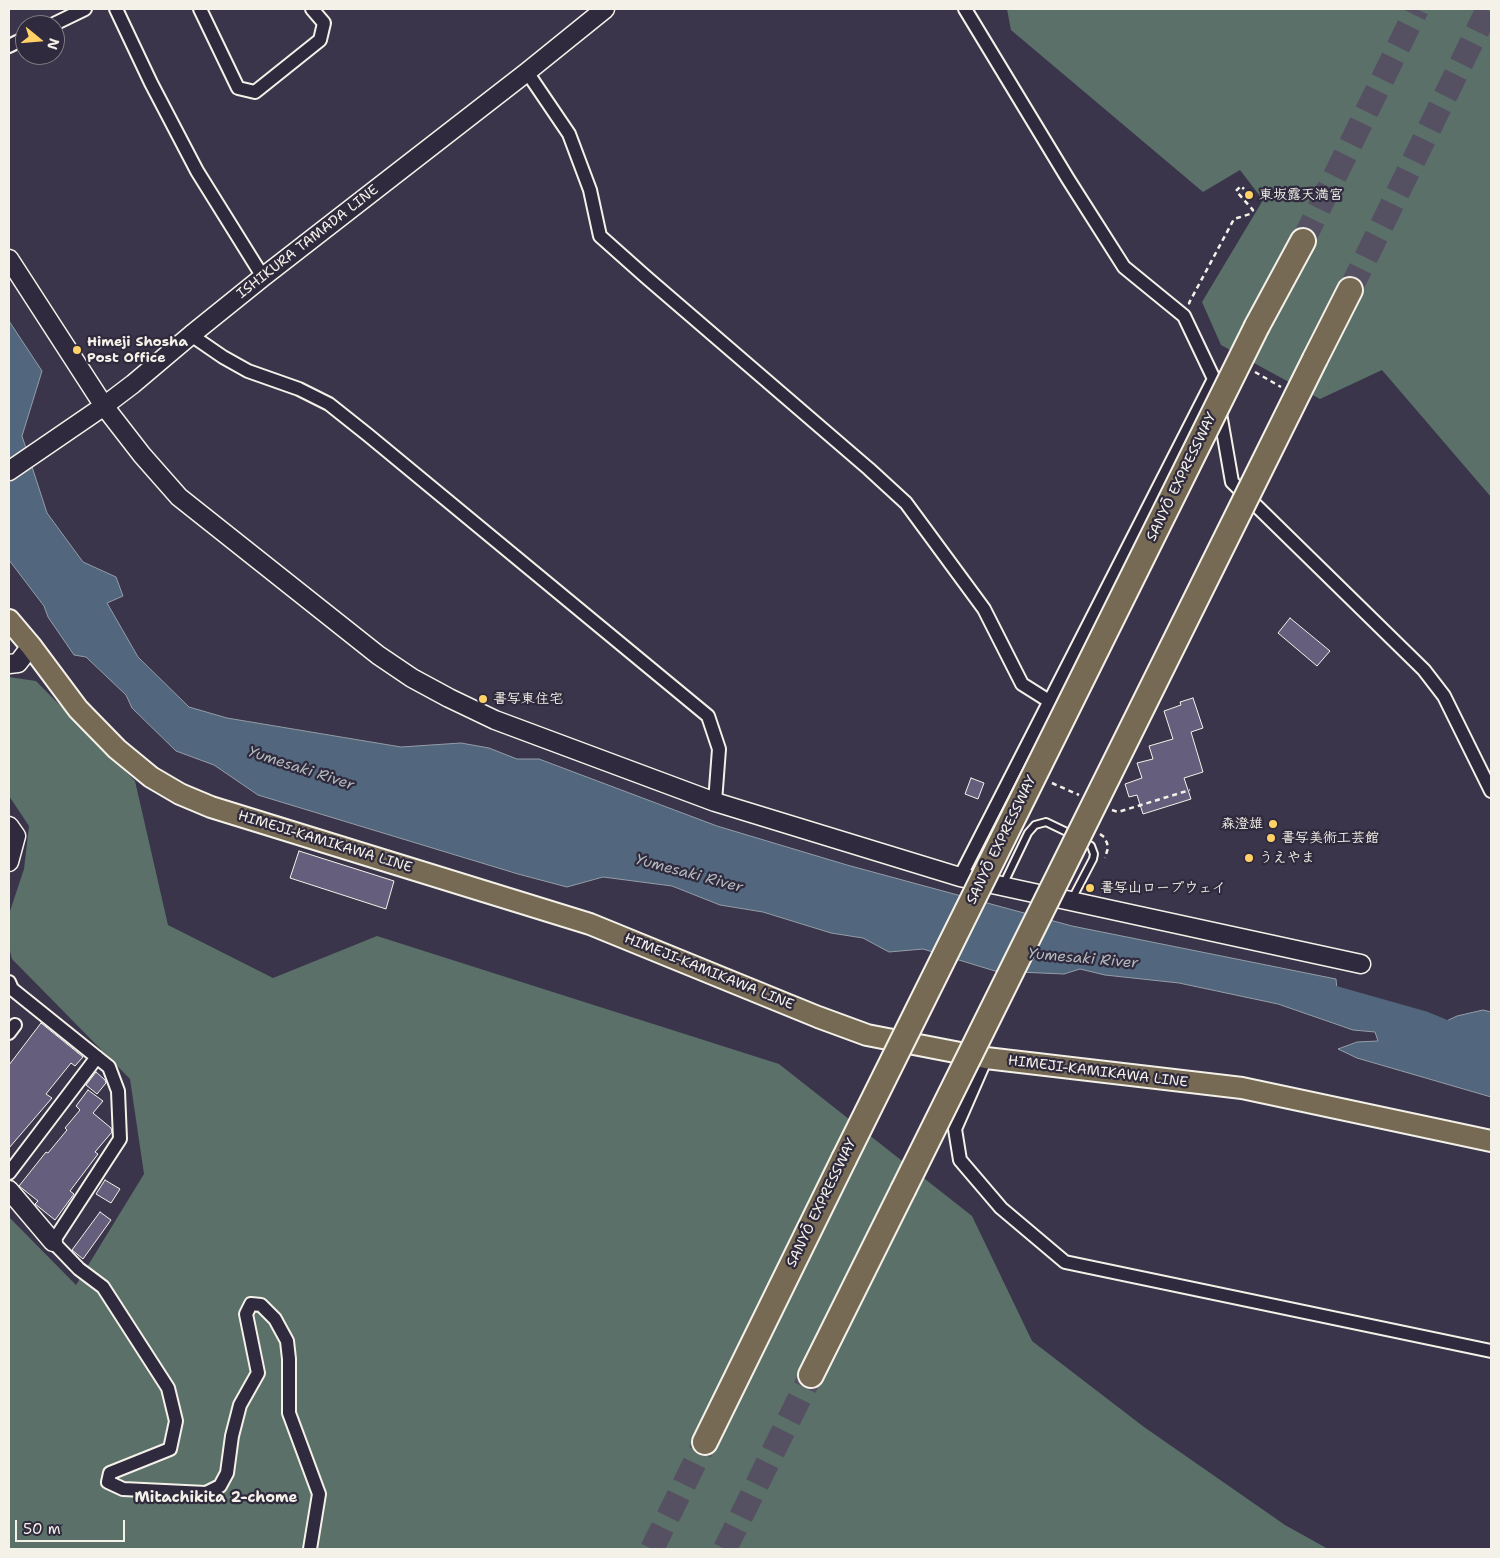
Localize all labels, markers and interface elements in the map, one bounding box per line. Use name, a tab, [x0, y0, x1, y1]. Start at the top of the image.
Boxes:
north arrow	[15, 15, 65, 65]
text: N	[43, 36, 64, 52]
street label: ISHIKURA TAMADA LINE	[234, 182, 382, 302]
place label: 東坂露天満宮	[1259, 187, 1343, 203]
marker: 東坂露天満宮	[1243, 189, 1255, 201]
place label: Himeji Shosha Post Office	[87, 334, 188, 367]
marker: Himeji Shosha Post Office	[71, 344, 83, 356]
street label: SANYŌ EXPRESSWAY	[1143, 410, 1221, 544]
place label: 書写東住宅	[493, 691, 563, 707]
marker: 書写東住宅	[477, 693, 489, 705]
water label: Yumesaki River	[245, 743, 357, 795]
street label: SANYŌ EXPRESSWAY	[963, 773, 1041, 907]
street label: HIMEJI-KAMIKAWA LINE	[236, 807, 414, 877]
place label: 森澄雄	[1221, 816, 1263, 832]
marker: 森澄雄	[1267, 818, 1279, 830]
place label: 書写美術工芸館	[1281, 830, 1379, 846]
marker: 書写美術工芸館	[1265, 832, 1277, 844]
place label: うえやま	[1259, 850, 1315, 866]
water label: Yumesaki River	[633, 851, 745, 897]
marker: うえやま	[1243, 852, 1255, 864]
place label: 書写山ロープウェイ	[1100, 880, 1226, 896]
marker: 書写山ロープウェイ	[1084, 882, 1096, 894]
street label: HIMEJI-KAMIKAWA LINE	[622, 930, 796, 1014]
water label: Yumesaki River	[1027, 945, 1139, 973]
street label: HIMEJI-KAMIKAWA LINE	[1007, 1053, 1189, 1091]
street label: SANYŌ EXPRESSWAY	[783, 1136, 861, 1270]
district label: Mitachikita 2-chome	[134, 1489, 298, 1507]
scale bar	[18, 1510, 128, 1542]
text: 50 m	[23, 1519, 61, 1539]

